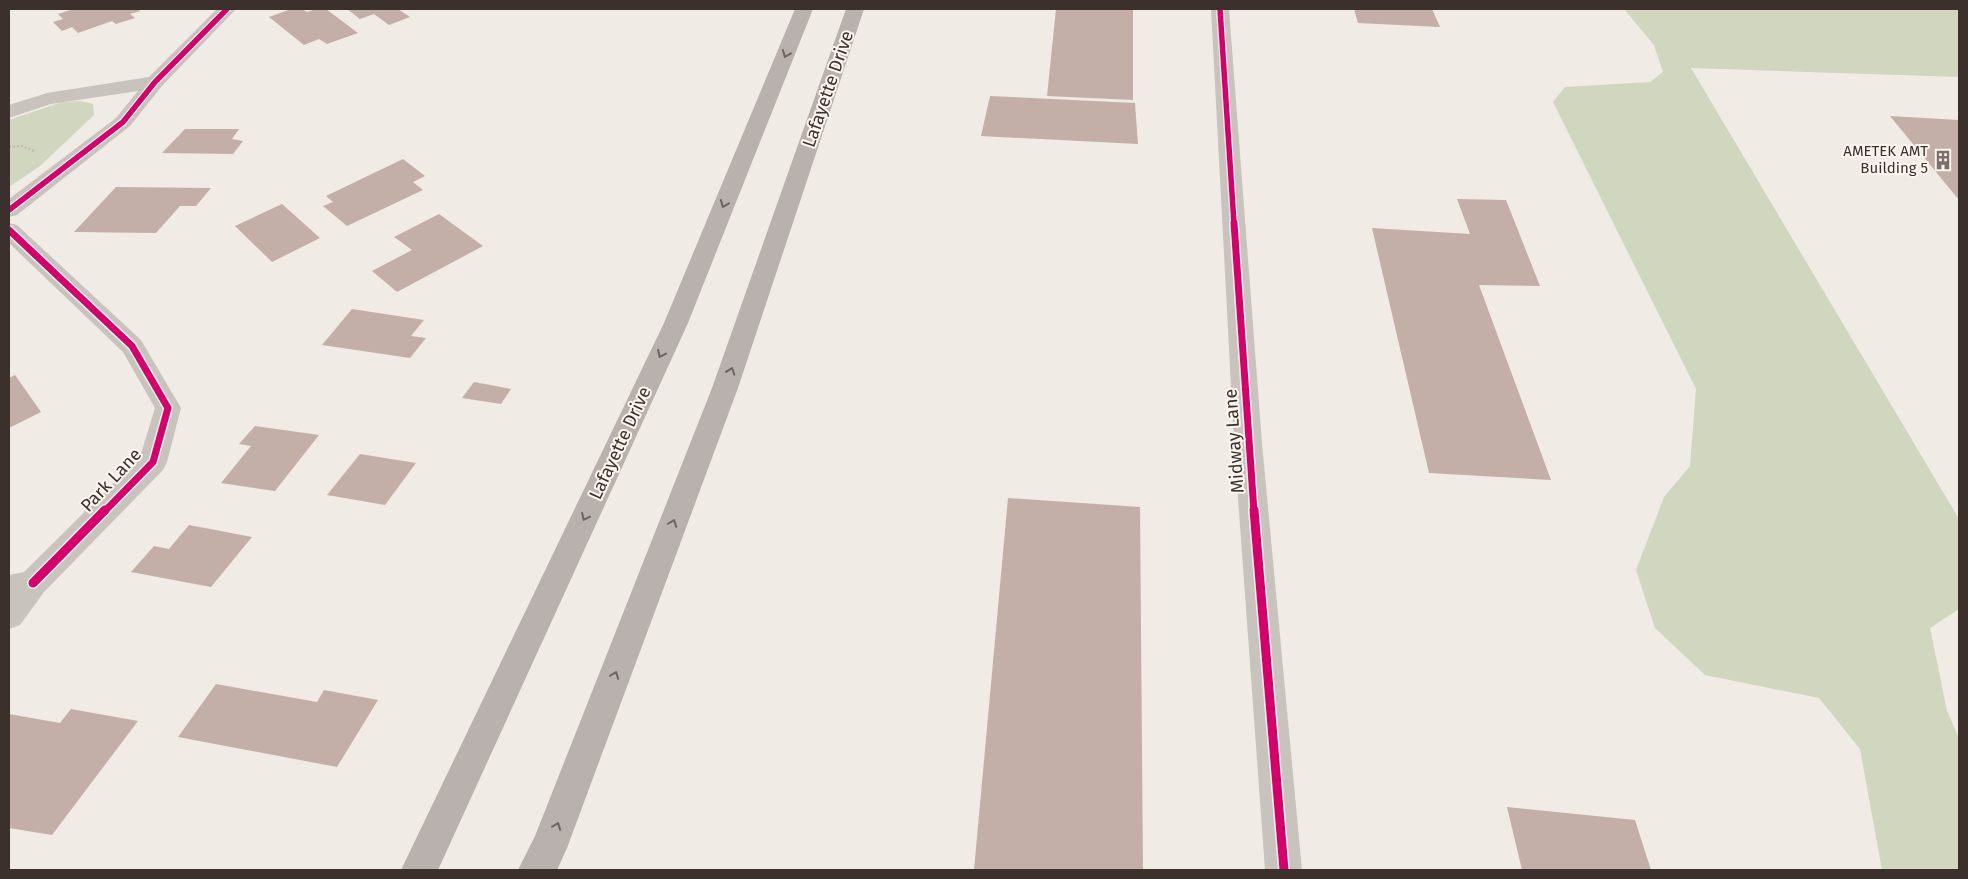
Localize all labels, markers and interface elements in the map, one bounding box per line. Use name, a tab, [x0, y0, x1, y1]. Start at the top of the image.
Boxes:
street label: Lafayette Drive	[798, 28, 858, 150]
one-way arrow	[782, 49, 792, 58]
place label: AMETEK AMT Building 5	[1843, 142, 1928, 177]
building icon: AMETEK AMT Building 5	[1932, 149, 1954, 171]
one-way arrow	[720, 199, 731, 208]
one-way arrow	[657, 349, 668, 358]
one-way arrow	[725, 367, 735, 376]
street label: Lafayette Drive	[584, 383, 656, 503]
street label: Midway Lane	[1219, 388, 1249, 494]
street label: Park Lane	[76, 444, 146, 516]
one-way arrow	[581, 512, 591, 521]
one-way arrow	[667, 519, 677, 528]
one-way arrow	[609, 671, 619, 679]
one-way arrow	[551, 823, 561, 831]

